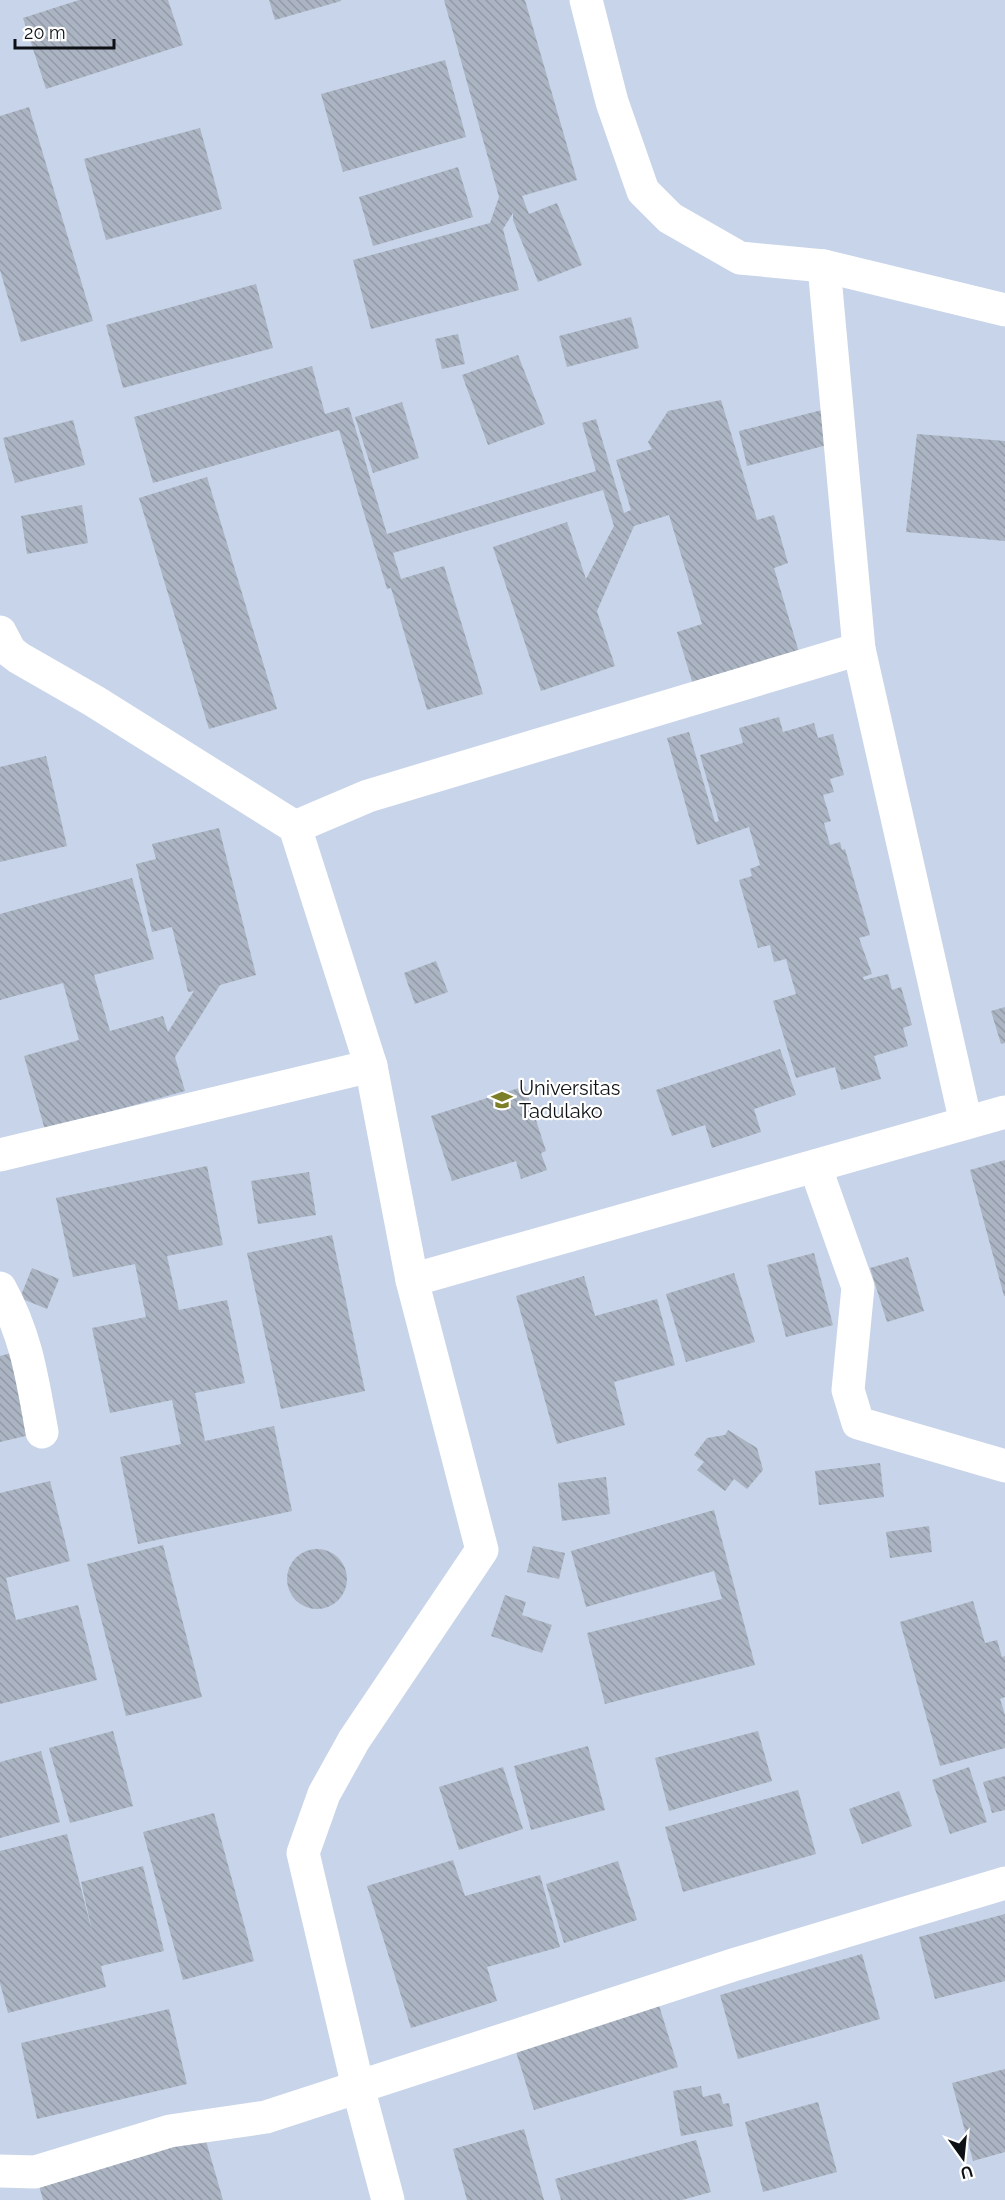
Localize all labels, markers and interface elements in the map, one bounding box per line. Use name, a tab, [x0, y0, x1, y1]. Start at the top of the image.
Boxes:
scale bar	[15, 12, 114, 50]
text: 20 m	[24, 22, 66, 43]
place label: Universitas Tadulako	[519, 1076, 620, 1123]
school or university icon: Universitas Tadulako	[490, 1088, 514, 1112]
north arrow	[933, 2128, 993, 2188]
text: U	[958, 2161, 975, 2183]

